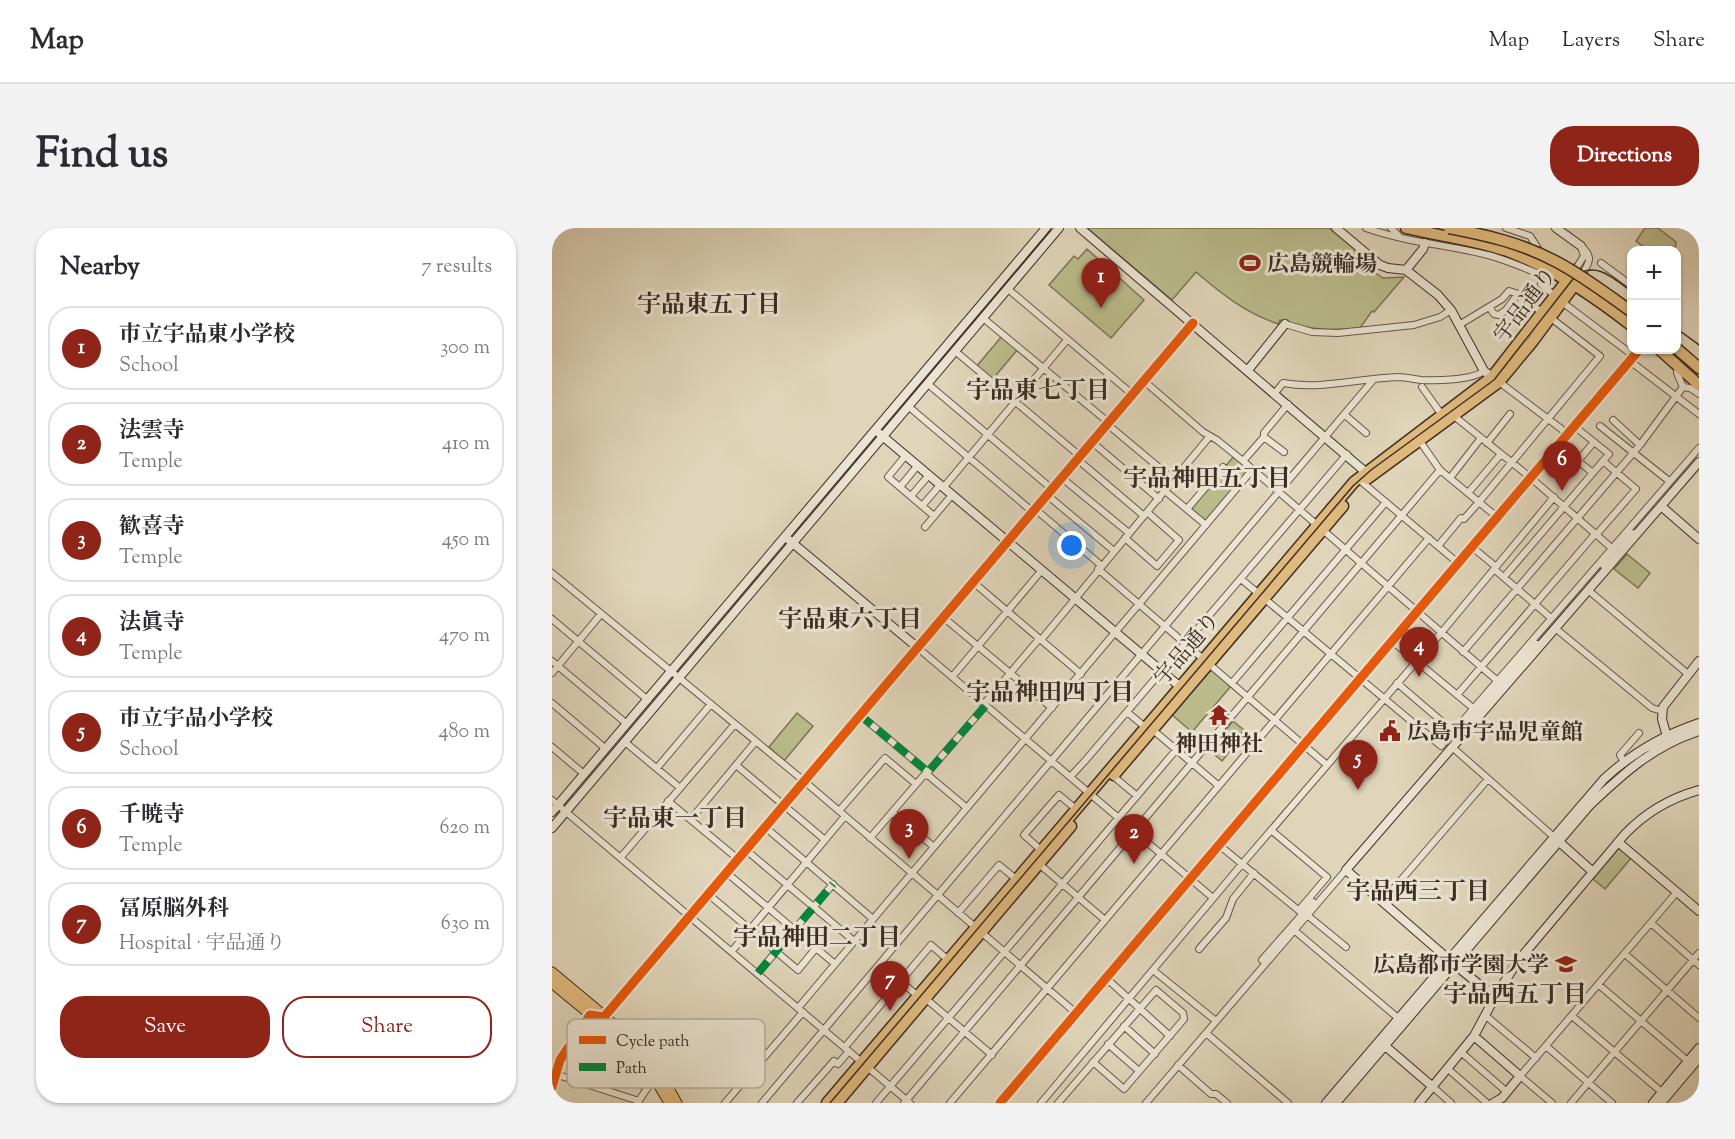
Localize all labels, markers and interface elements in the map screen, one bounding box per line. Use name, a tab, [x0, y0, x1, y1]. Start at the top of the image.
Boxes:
text: Map	[30, 21, 84, 61]
text: Map	[1489, 26, 1529, 56]
text: Layers	[1562, 26, 1620, 56]
text: Share	[1653, 26, 1705, 56]
text: Find us	[36, 126, 168, 186]
button: Directions	[1550, 126, 1699, 186]
map controls	[1627, 246, 1681, 354]
button: +	[1627, 246, 1681, 300]
text: Nearby	[60, 249, 140, 286]
place label: 広島競輪場	[1267, 250, 1377, 282]
sports icon: 広島競輪場	[1238, 251, 1262, 275]
text: 7 results	[421, 253, 492, 282]
pin: 1	[1082, 259, 1120, 308]
street label: 宇品通り	[1487, 261, 1566, 351]
district label: 宇品東五丁目	[637, 289, 781, 323]
button: −	[1627, 300, 1681, 354]
text: 市立宇品東小学校	[119, 320, 295, 352]
text: 1	[78, 334, 85, 363]
text: 300 m	[440, 334, 490, 363]
text: School	[119, 352, 179, 381]
district label: 宇品東七丁目	[966, 375, 1110, 409]
text: 法雲寺	[119, 416, 185, 448]
text: 2	[77, 430, 86, 459]
text: 410 m	[442, 430, 490, 459]
pin: 6	[1542, 442, 1582, 491]
text: Temple	[119, 448, 183, 477]
district label: 宇品神田五丁目	[1123, 463, 1291, 497]
text: 歓喜寺	[119, 512, 185, 544]
text: 3	[77, 526, 86, 555]
text: 450 m	[442, 526, 490, 555]
your location	[1057, 531, 1086, 560]
text: Temple	[119, 544, 183, 573]
district label: 宇品東六丁目	[778, 604, 922, 638]
street label: 宇品通り	[1148, 606, 1229, 694]
text: 法眞寺	[119, 608, 185, 640]
text: 4	[76, 622, 87, 651]
text: 470 m	[439, 622, 490, 651]
pin: 4	[1400, 628, 1438, 677]
text: Temple	[119, 640, 183, 669]
district label: 宇品神田四丁目	[966, 677, 1134, 711]
temple icon: 神田神社	[1207, 703, 1231, 727]
text: 市立宇品小学校	[119, 704, 273, 736]
text: 5	[78, 718, 85, 747]
text: 480 m	[439, 718, 490, 747]
place label: 広島市宇品児童館	[1407, 718, 1583, 750]
public building icon: 広島市宇品児童館	[1378, 719, 1402, 743]
place label: 神田神社	[1175, 730, 1263, 762]
text: School	[119, 736, 179, 765]
pin: 5	[1338, 740, 1378, 790]
text: 千暁寺	[119, 800, 185, 832]
district label: 宇品東一丁目	[603, 803, 747, 837]
pin: 3	[890, 810, 928, 859]
text: 6	[77, 814, 86, 843]
text: 620 m	[440, 814, 490, 843]
pin: 2	[1114, 814, 1154, 864]
text: Temple	[119, 832, 183, 861]
district label: 宇品西三丁目	[1346, 876, 1490, 910]
text: 冨原脳外科	[119, 894, 229, 926]
text: 7	[76, 910, 87, 939]
text: 630 m	[441, 910, 490, 939]
district label: 宇品神田二丁目	[733, 922, 901, 956]
text: Hospital · 宇品通り	[119, 930, 286, 959]
place label: 広島都市学園大学	[1373, 951, 1549, 983]
school or university icon: 広島都市学園大学	[1554, 952, 1578, 976]
pin: 7	[870, 962, 910, 1011]
district label: 宇品西五丁目	[1443, 979, 1587, 1013]
button: Save	[60, 996, 270, 1058]
button: Share	[282, 996, 492, 1058]
legend	[567, 1019, 765, 1088]
text: Cycle path	[616, 1031, 690, 1054]
text: Path	[616, 1058, 647, 1081]

